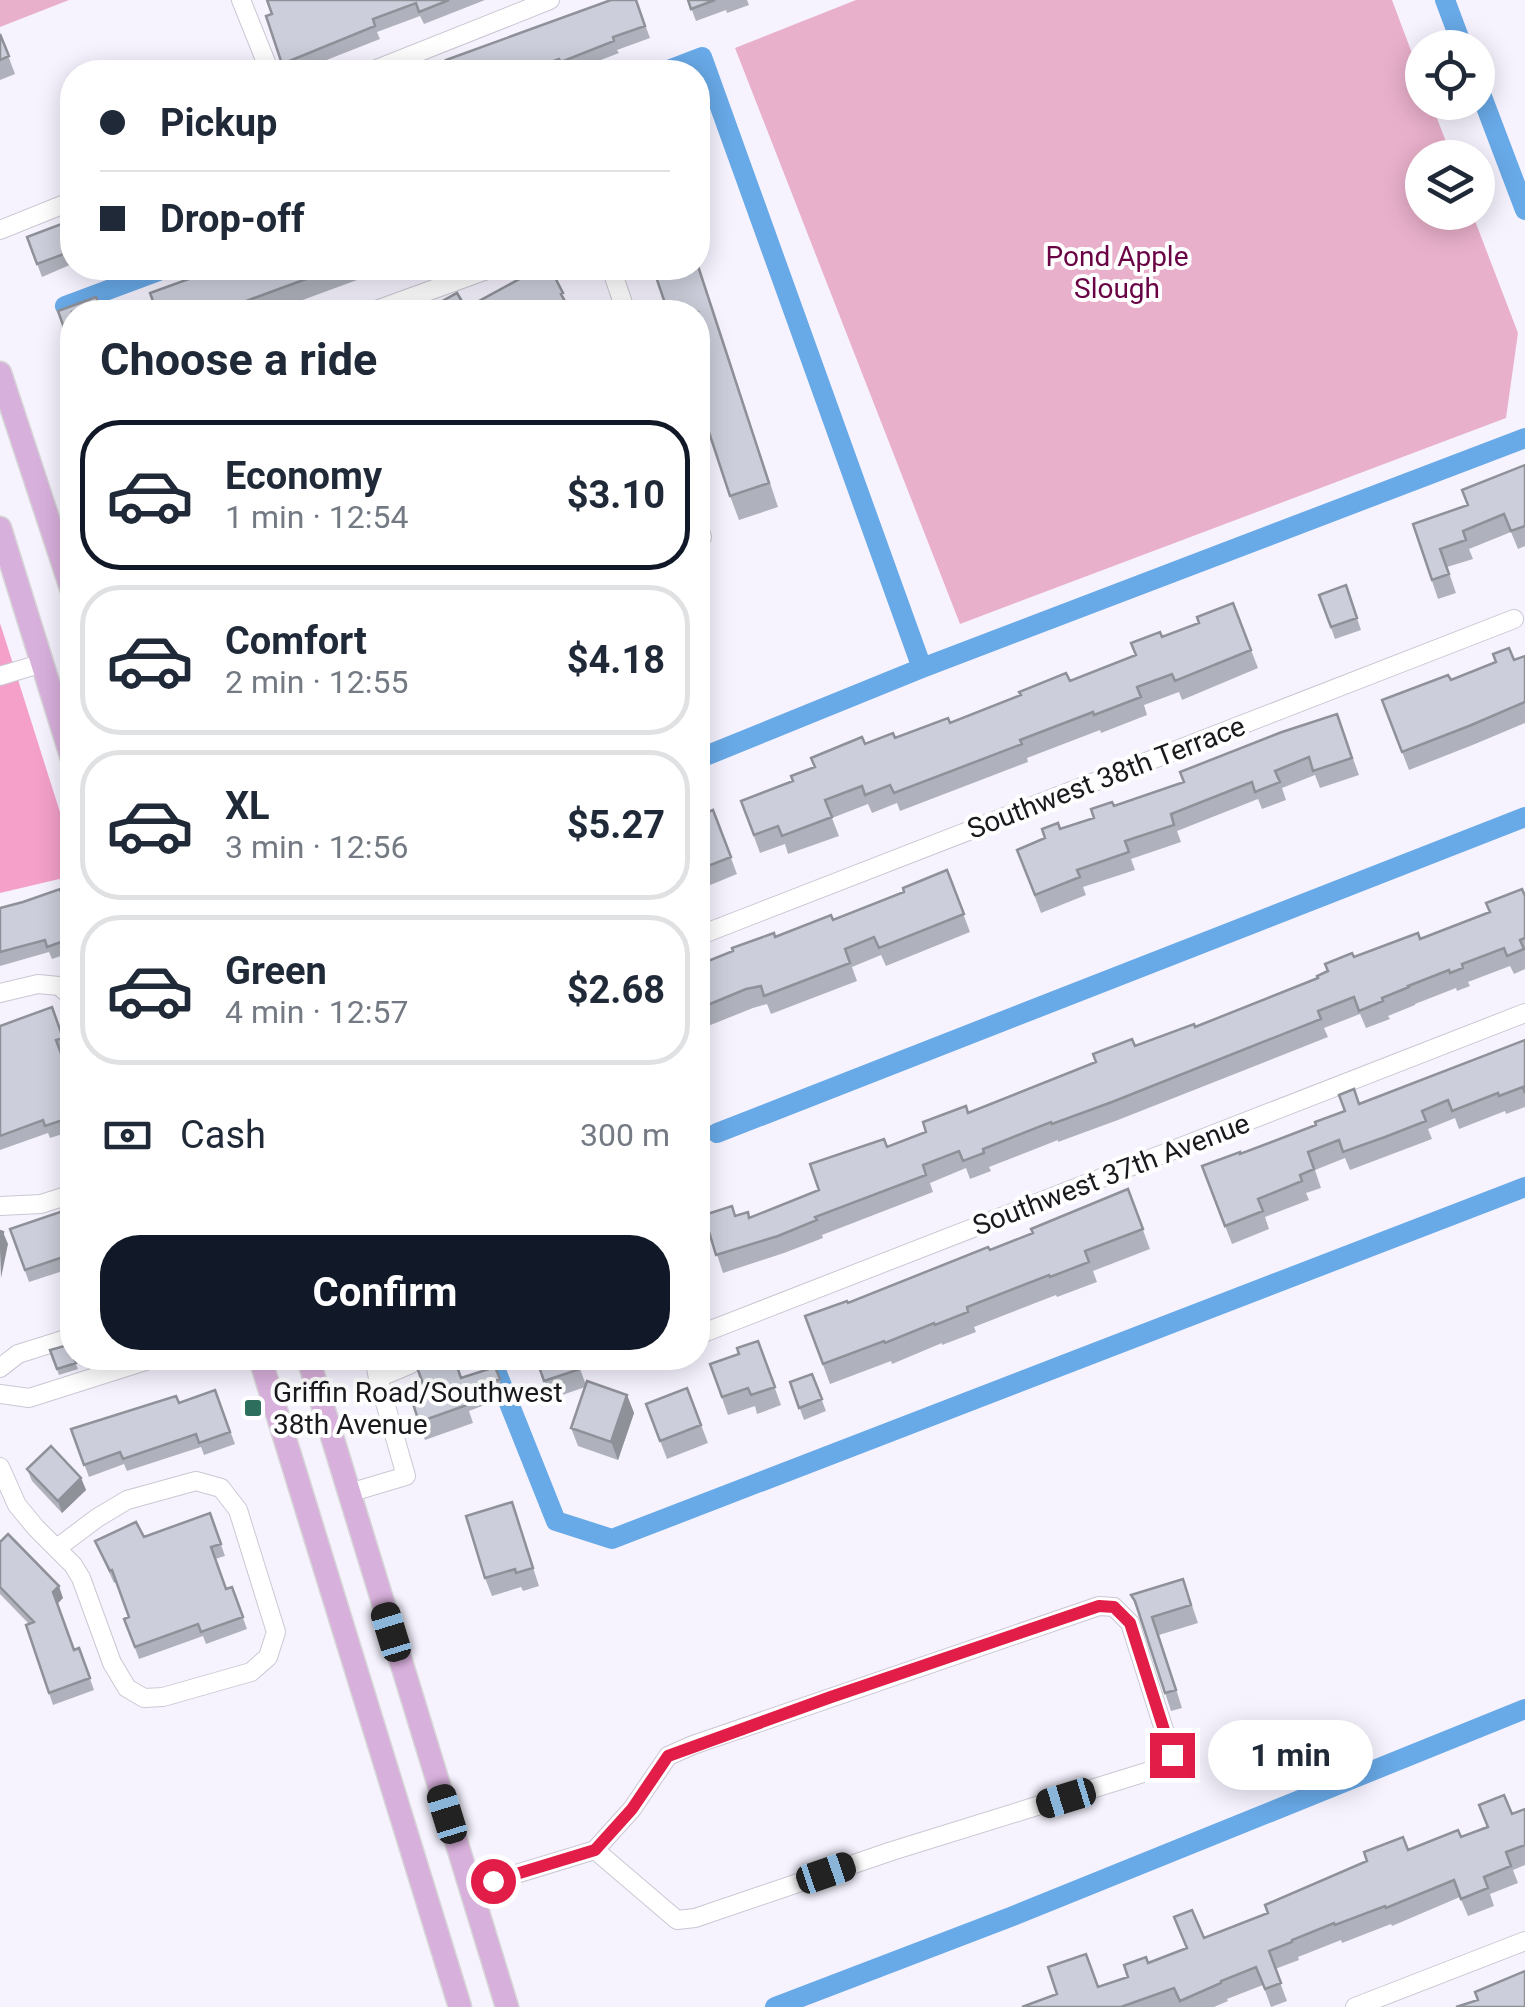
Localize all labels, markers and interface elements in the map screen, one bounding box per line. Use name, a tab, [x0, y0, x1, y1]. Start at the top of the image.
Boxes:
map controls	[1405, 30, 1495, 230]
button: locate	[1405, 30, 1495, 120]
text: Pickup	[160, 101, 277, 145]
button: layers	[1405, 140, 1495, 230]
text: Drop-off	[160, 197, 305, 241]
park label: Pond Apple Slough	[1045, 240, 1189, 305]
text: Choose a ride	[100, 333, 377, 386]
icon: car	[105, 450, 195, 540]
text: Economy	[225, 454, 382, 498]
text: $3.10	[567, 473, 665, 517]
text: 1 min · 12:54	[225, 498, 408, 536]
icon: car	[105, 615, 195, 705]
text: Comfort	[225, 619, 367, 663]
text: $4.18	[567, 638, 665, 682]
text: 2 min · 12:55	[225, 663, 408, 701]
street label: Southwest 38th Terrace	[963, 709, 1250, 846]
icon: car	[105, 780, 195, 870]
text: XL	[225, 784, 270, 828]
text: $5.27	[567, 803, 665, 847]
text: 3 min · 12:56	[225, 828, 408, 866]
icon: car	[105, 945, 195, 1035]
text: Green	[225, 949, 327, 993]
text: $2.68	[567, 968, 665, 1012]
text: 4 min · 12:57	[225, 993, 408, 1031]
street label: Southwest 37th Avenue	[968, 1106, 1254, 1242]
icon: cash	[100, 1108, 155, 1163]
text: Cash	[180, 1113, 266, 1157]
text: 300 m	[580, 1116, 670, 1154]
button: Confirm	[100, 1235, 670, 1350]
place label: Griffin Road/Southwest 38th Avenue	[273, 1376, 563, 1441]
marker: Griffin Road/Southwest 38th Avenue	[242, 1397, 264, 1419]
car	[368, 1599, 414, 1665]
callout: 1 min	[1207, 1720, 1372, 1790]
route end	[1150, 1733, 1195, 1778]
text: 1 min	[1250, 1736, 1331, 1774]
car	[1033, 1775, 1099, 1821]
car	[424, 1781, 470, 1847]
car	[793, 1849, 859, 1897]
route start	[471, 1859, 516, 1904]

